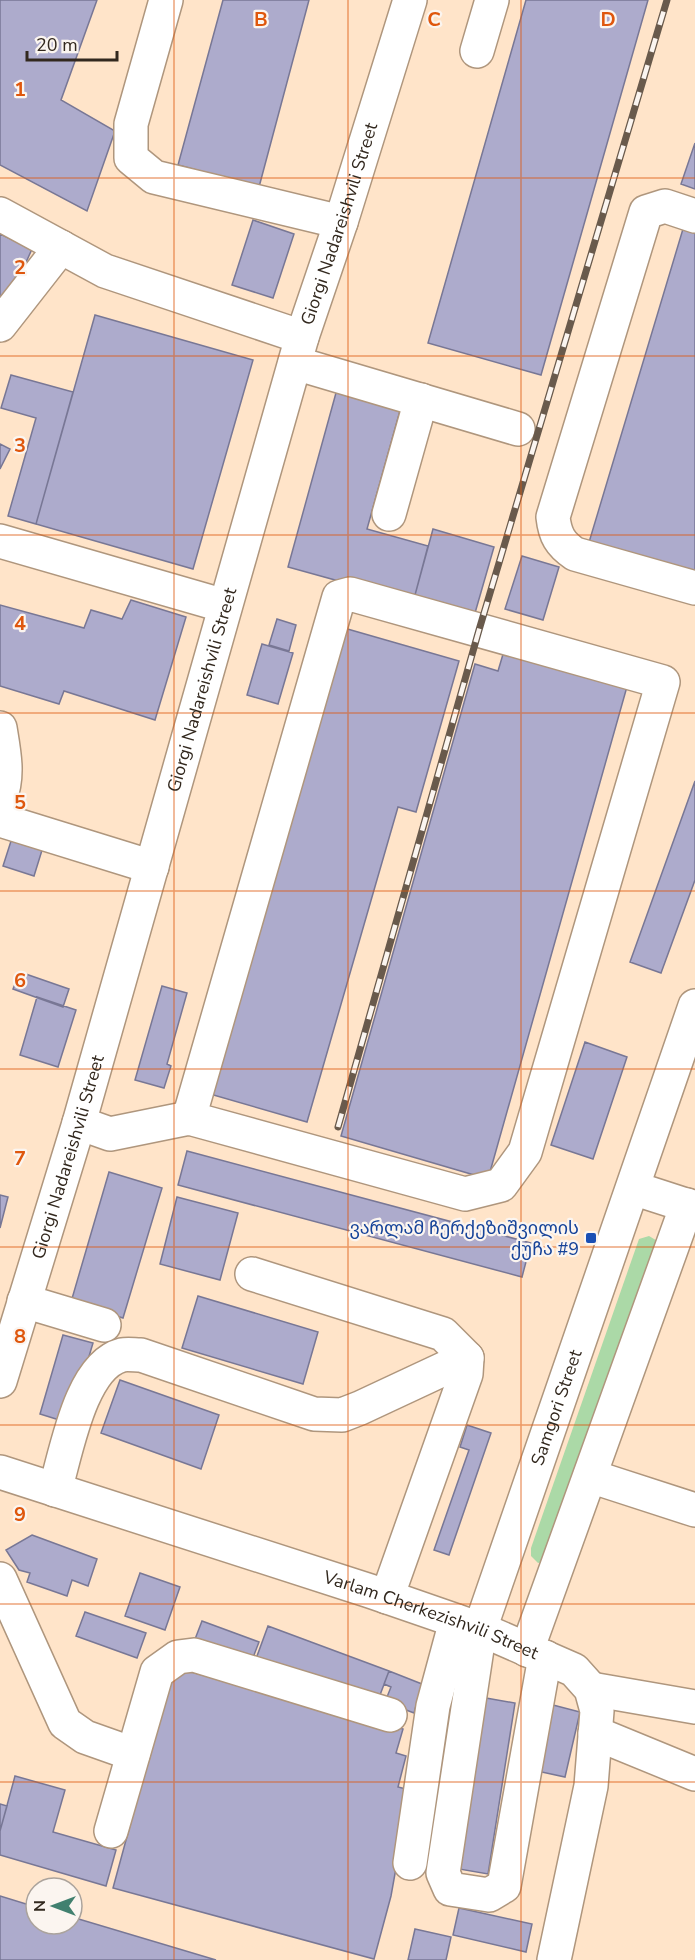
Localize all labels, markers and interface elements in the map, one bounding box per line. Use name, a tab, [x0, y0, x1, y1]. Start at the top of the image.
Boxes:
text: B	[254, 6, 268, 33]
text: C	[427, 6, 441, 33]
text: D	[600, 6, 616, 33]
scale bar	[27, 24, 117, 62]
text: 20 m	[36, 33, 78, 57]
text: 1	[14, 76, 26, 103]
street label: Giorgi Nadareishvili Street	[295, 119, 383, 328]
text: 2	[14, 254, 26, 281]
text: 3	[14, 432, 26, 459]
street label: Giorgi Nadareishvili Street	[161, 584, 242, 795]
text: 4	[14, 610, 26, 637]
text: 5	[14, 789, 26, 816]
text: 6	[14, 967, 26, 994]
street label: Giorgi Nadareishvili Street	[26, 1052, 110, 1262]
text: 7	[14, 1145, 26, 1172]
place label: ვარლამ ჩერქეზიშვილის ქუჩა #9	[350, 1216, 579, 1261]
marker: ვარლამ ჩერქეზიშვილის ქუჩა #9	[584, 1231, 598, 1245]
text: 8	[14, 1323, 26, 1350]
street label: Samgori Street	[525, 1346, 588, 1469]
text: 9	[14, 1501, 26, 1528]
street label: Varlam Cherkezishvili Street	[319, 1564, 543, 1665]
north arrow	[24, 1876, 84, 1936]
text: N	[29, 1900, 51, 1912]

